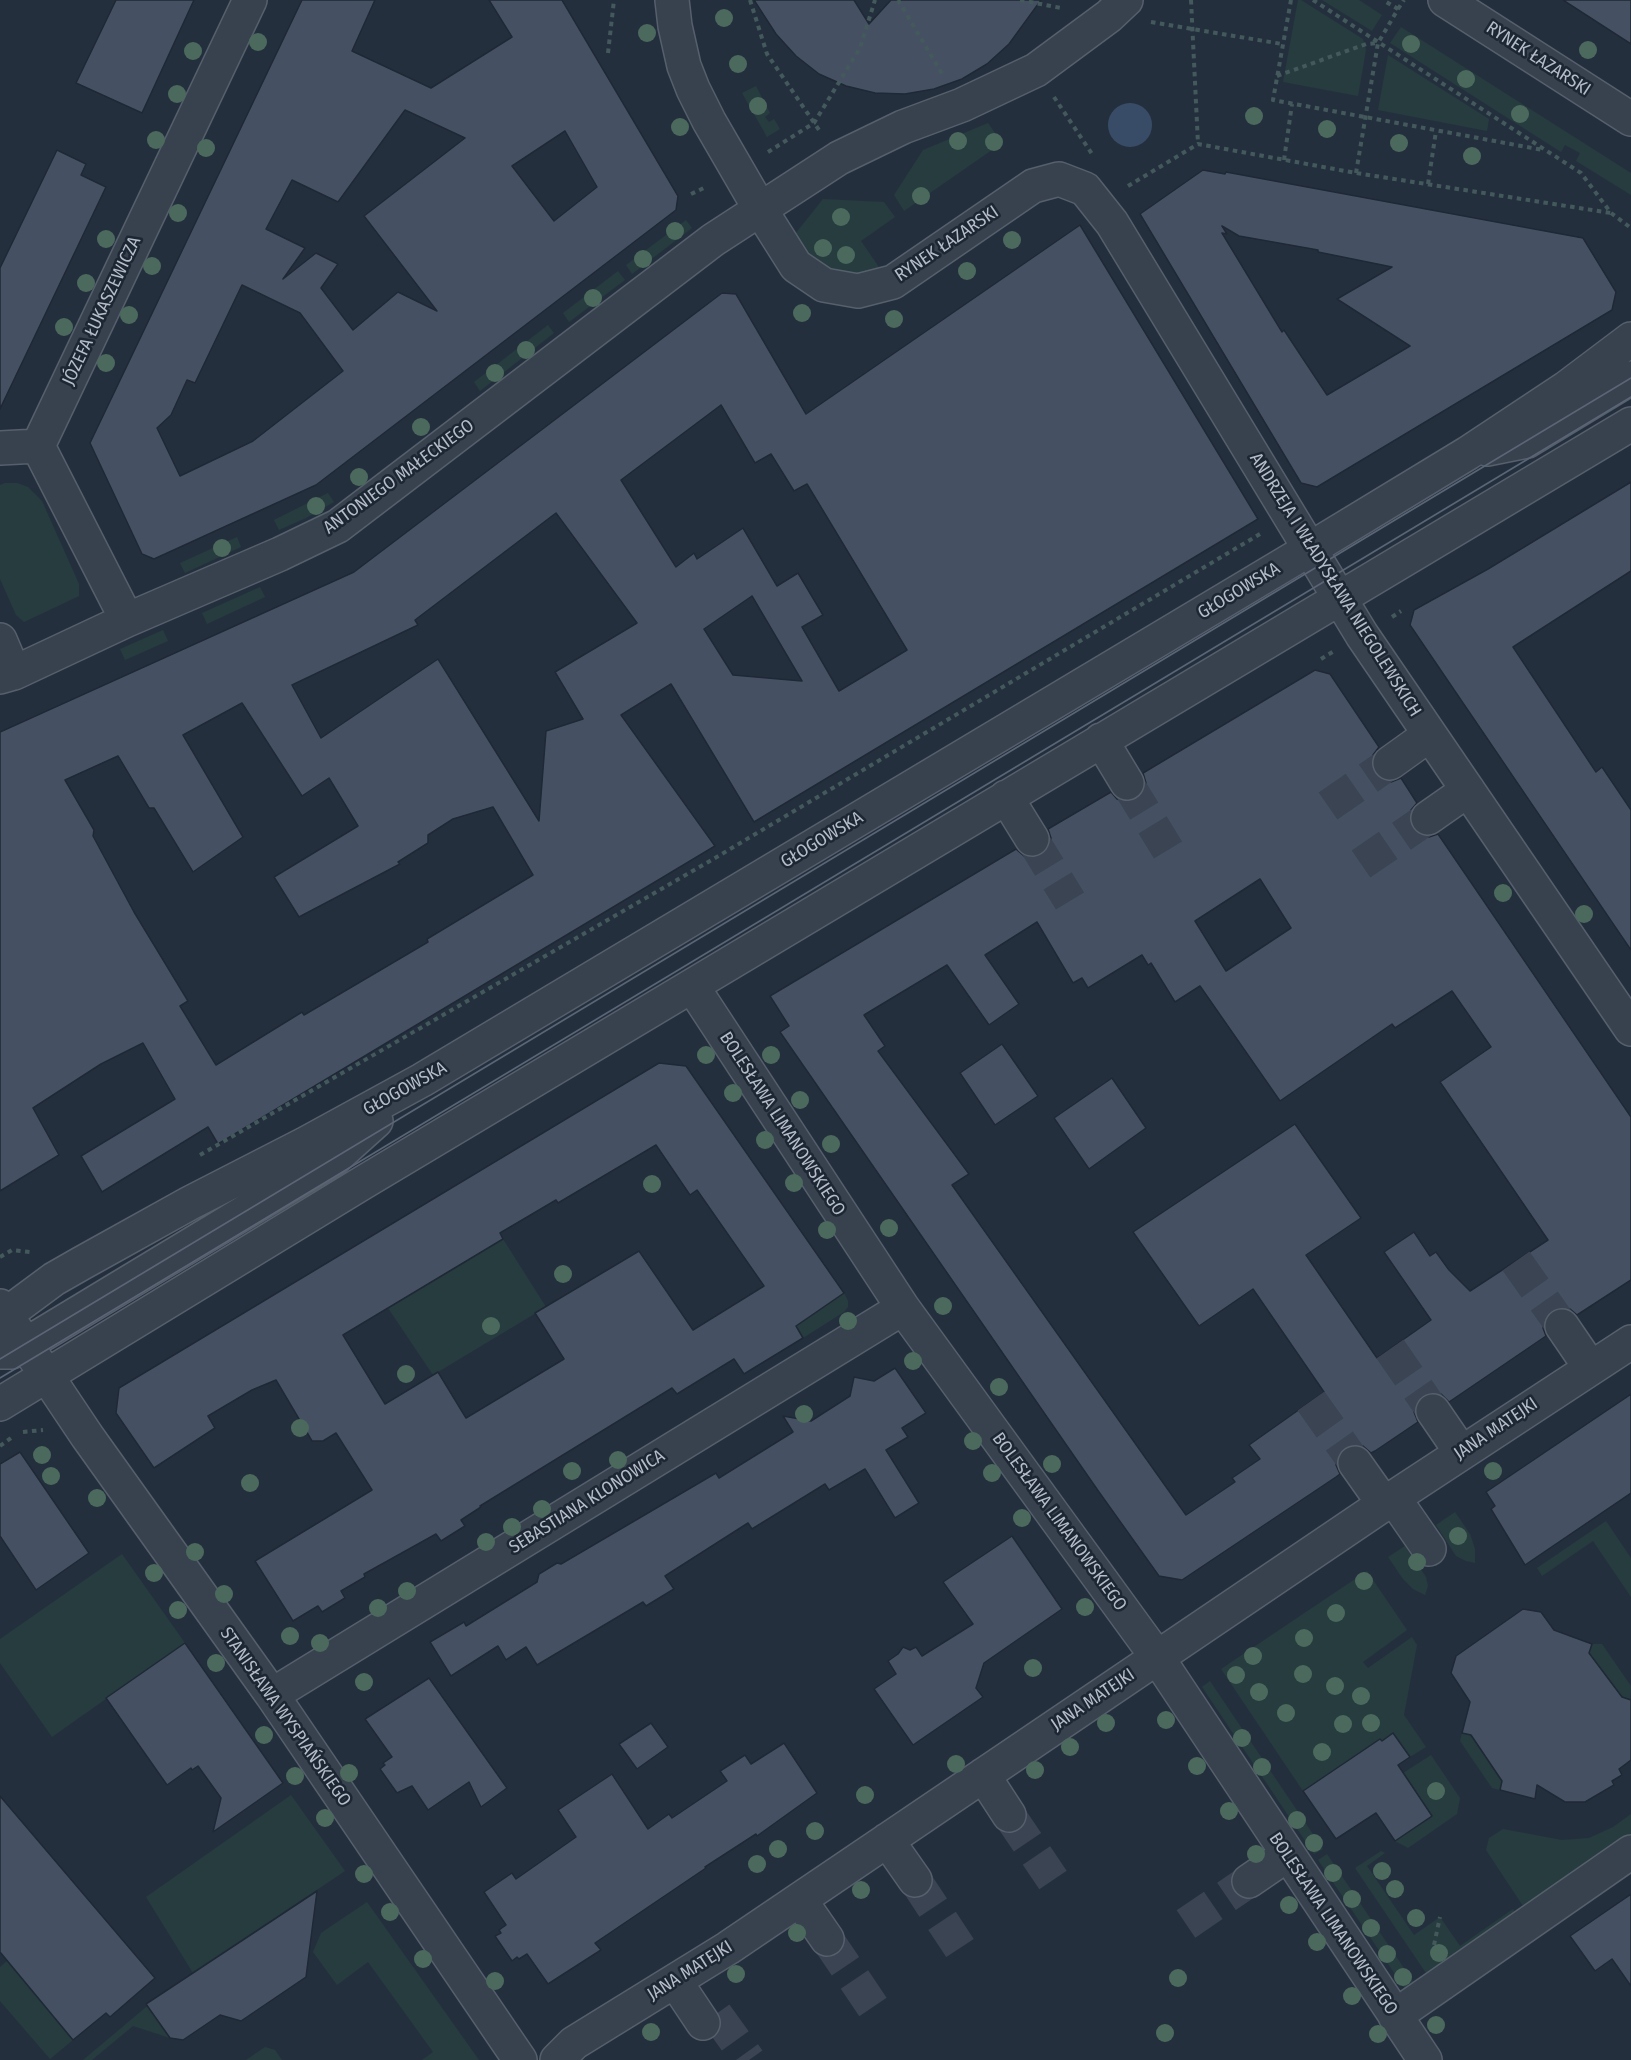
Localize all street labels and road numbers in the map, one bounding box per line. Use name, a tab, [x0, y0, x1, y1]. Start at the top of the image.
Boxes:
street label: RYNEK ŁAZARSKI	[1482, 17, 1594, 101]
street label: RYNEK ŁAZARSKI	[891, 201, 1003, 287]
street label: JÓZEFA ŁUKASZEWICZA	[58, 233, 146, 389]
street label: ANTONIEGO MAŁECKIEGO	[319, 415, 479, 539]
street label: ANDRZEJA I WŁADYSŁAWA NIEGOLEWSKICH	[1244, 449, 1426, 721]
street label: GŁOGOWSKA	[1194, 558, 1284, 624]
street label: GŁOGOWSKA	[777, 807, 867, 873]
street label: BOLESŁAWA LIMANOWSKIEGO	[714, 1028, 850, 1220]
street label: GŁOGOWSKA	[360, 1057, 450, 1121]
street label: JANA MATEJKI	[1450, 1393, 1542, 1465]
street label: BOLESŁAWA LIMANOWSKIEGO	[987, 1429, 1131, 1615]
street label: SEBASTIANA KLONOWICA	[505, 1445, 669, 1559]
street label: STANISŁAWA WYSPIAŃSKIEGO	[215, 1623, 355, 1811]
street label: JANA MATEJKI	[1047, 1664, 1139, 1736]
street label: BOLESŁAWA LIMANOWSKIEGO	[1264, 1829, 1402, 2019]
street label: JANA MATEJKI	[643, 1936, 737, 2006]

